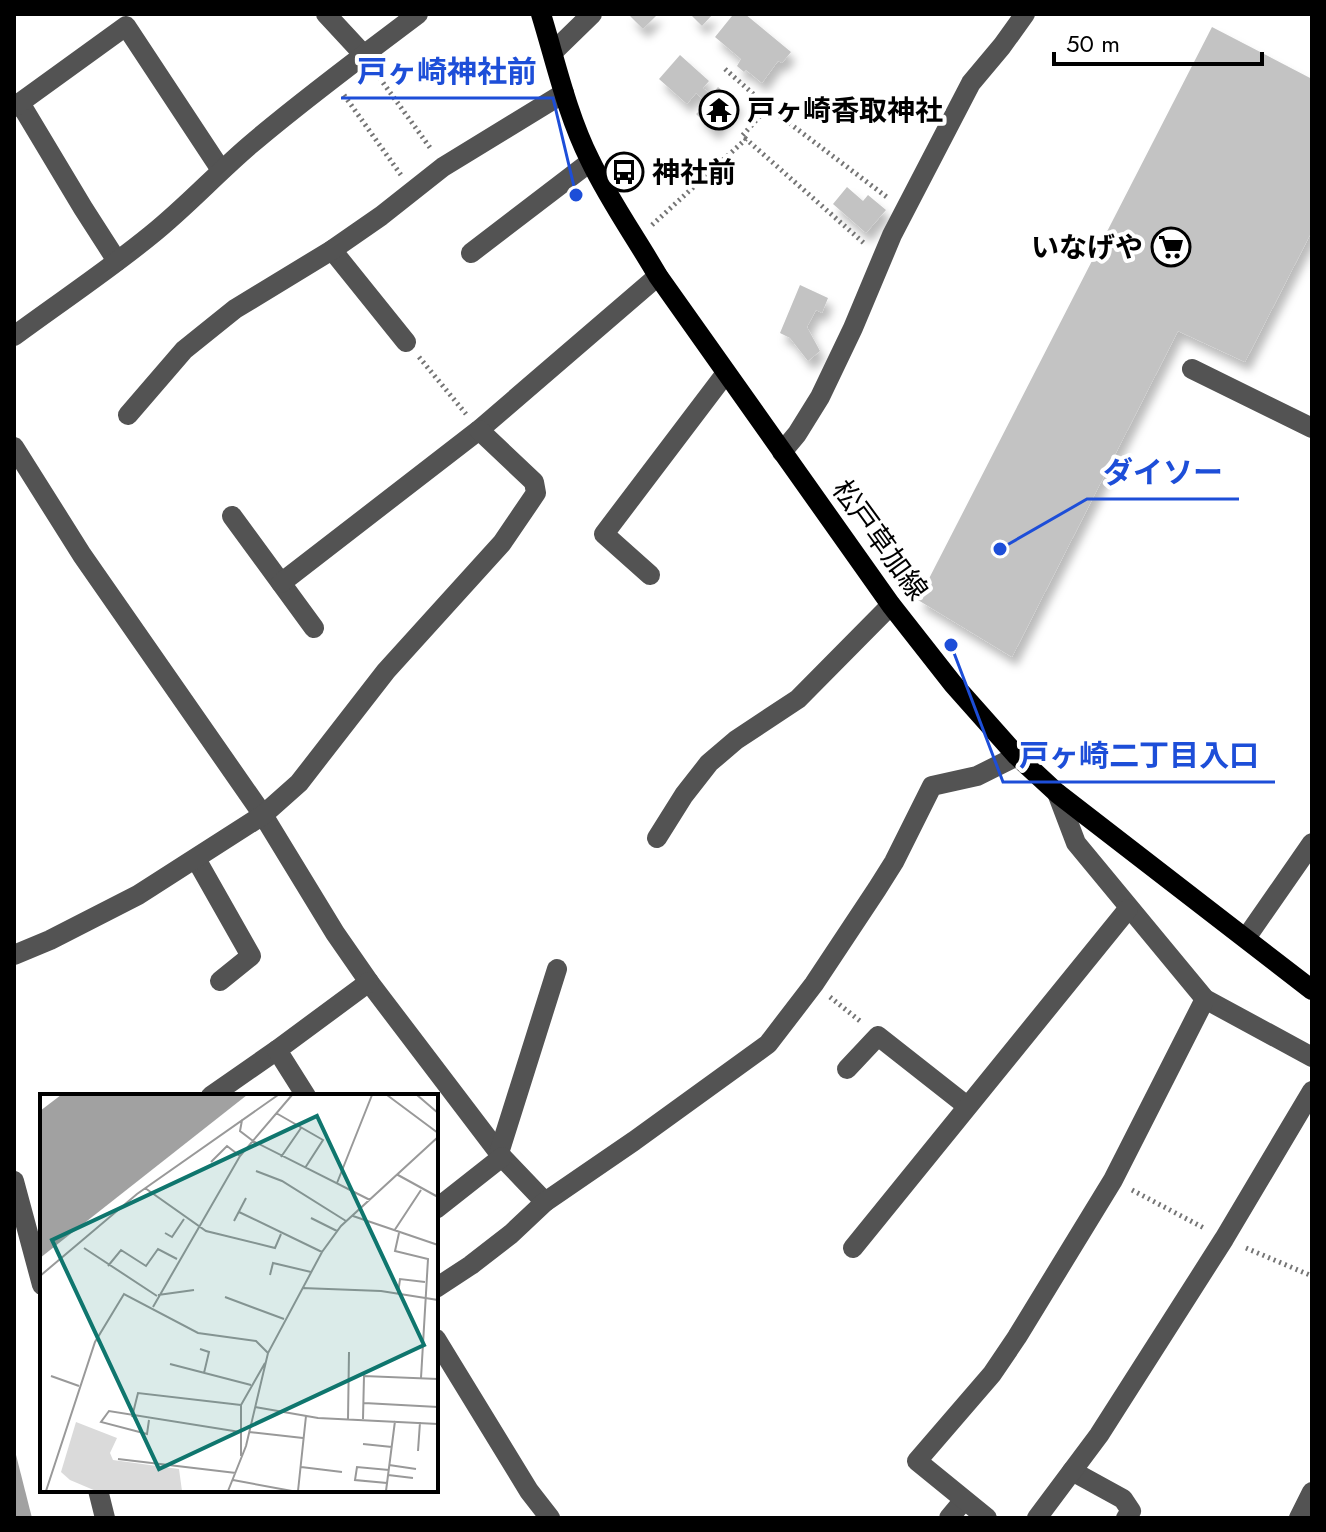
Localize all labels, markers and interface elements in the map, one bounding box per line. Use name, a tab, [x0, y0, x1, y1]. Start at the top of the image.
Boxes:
scale bar	[1054, 16, 1262, 66]
text: 50 m	[1066, 26, 1120, 61]
callout: 戸ヶ崎神社前	[341, 44, 553, 98]
text: 戸ヶ崎神社前	[357, 50, 537, 93]
temple icon: 戸ヶ崎香取神社	[698, 89, 740, 131]
place label: 戸ヶ崎香取神社	[747, 90, 943, 131]
bus stop icon: 神社前	[603, 151, 645, 193]
place label: 神社前	[652, 152, 736, 193]
supermarket icon: いなげや	[1150, 226, 1192, 268]
place label: いなげや	[1031, 227, 1143, 268]
callout: ダイソー	[1087, 445, 1239, 499]
text: ダイソー	[1103, 451, 1223, 494]
street label: 松戸草加線	[822, 471, 938, 609]
callout: 戸ヶ崎二丁目入口	[1003, 728, 1275, 782]
text: 戸ヶ崎二丁目入口	[1019, 734, 1259, 777]
inset map	[40, 1094, 438, 1492]

